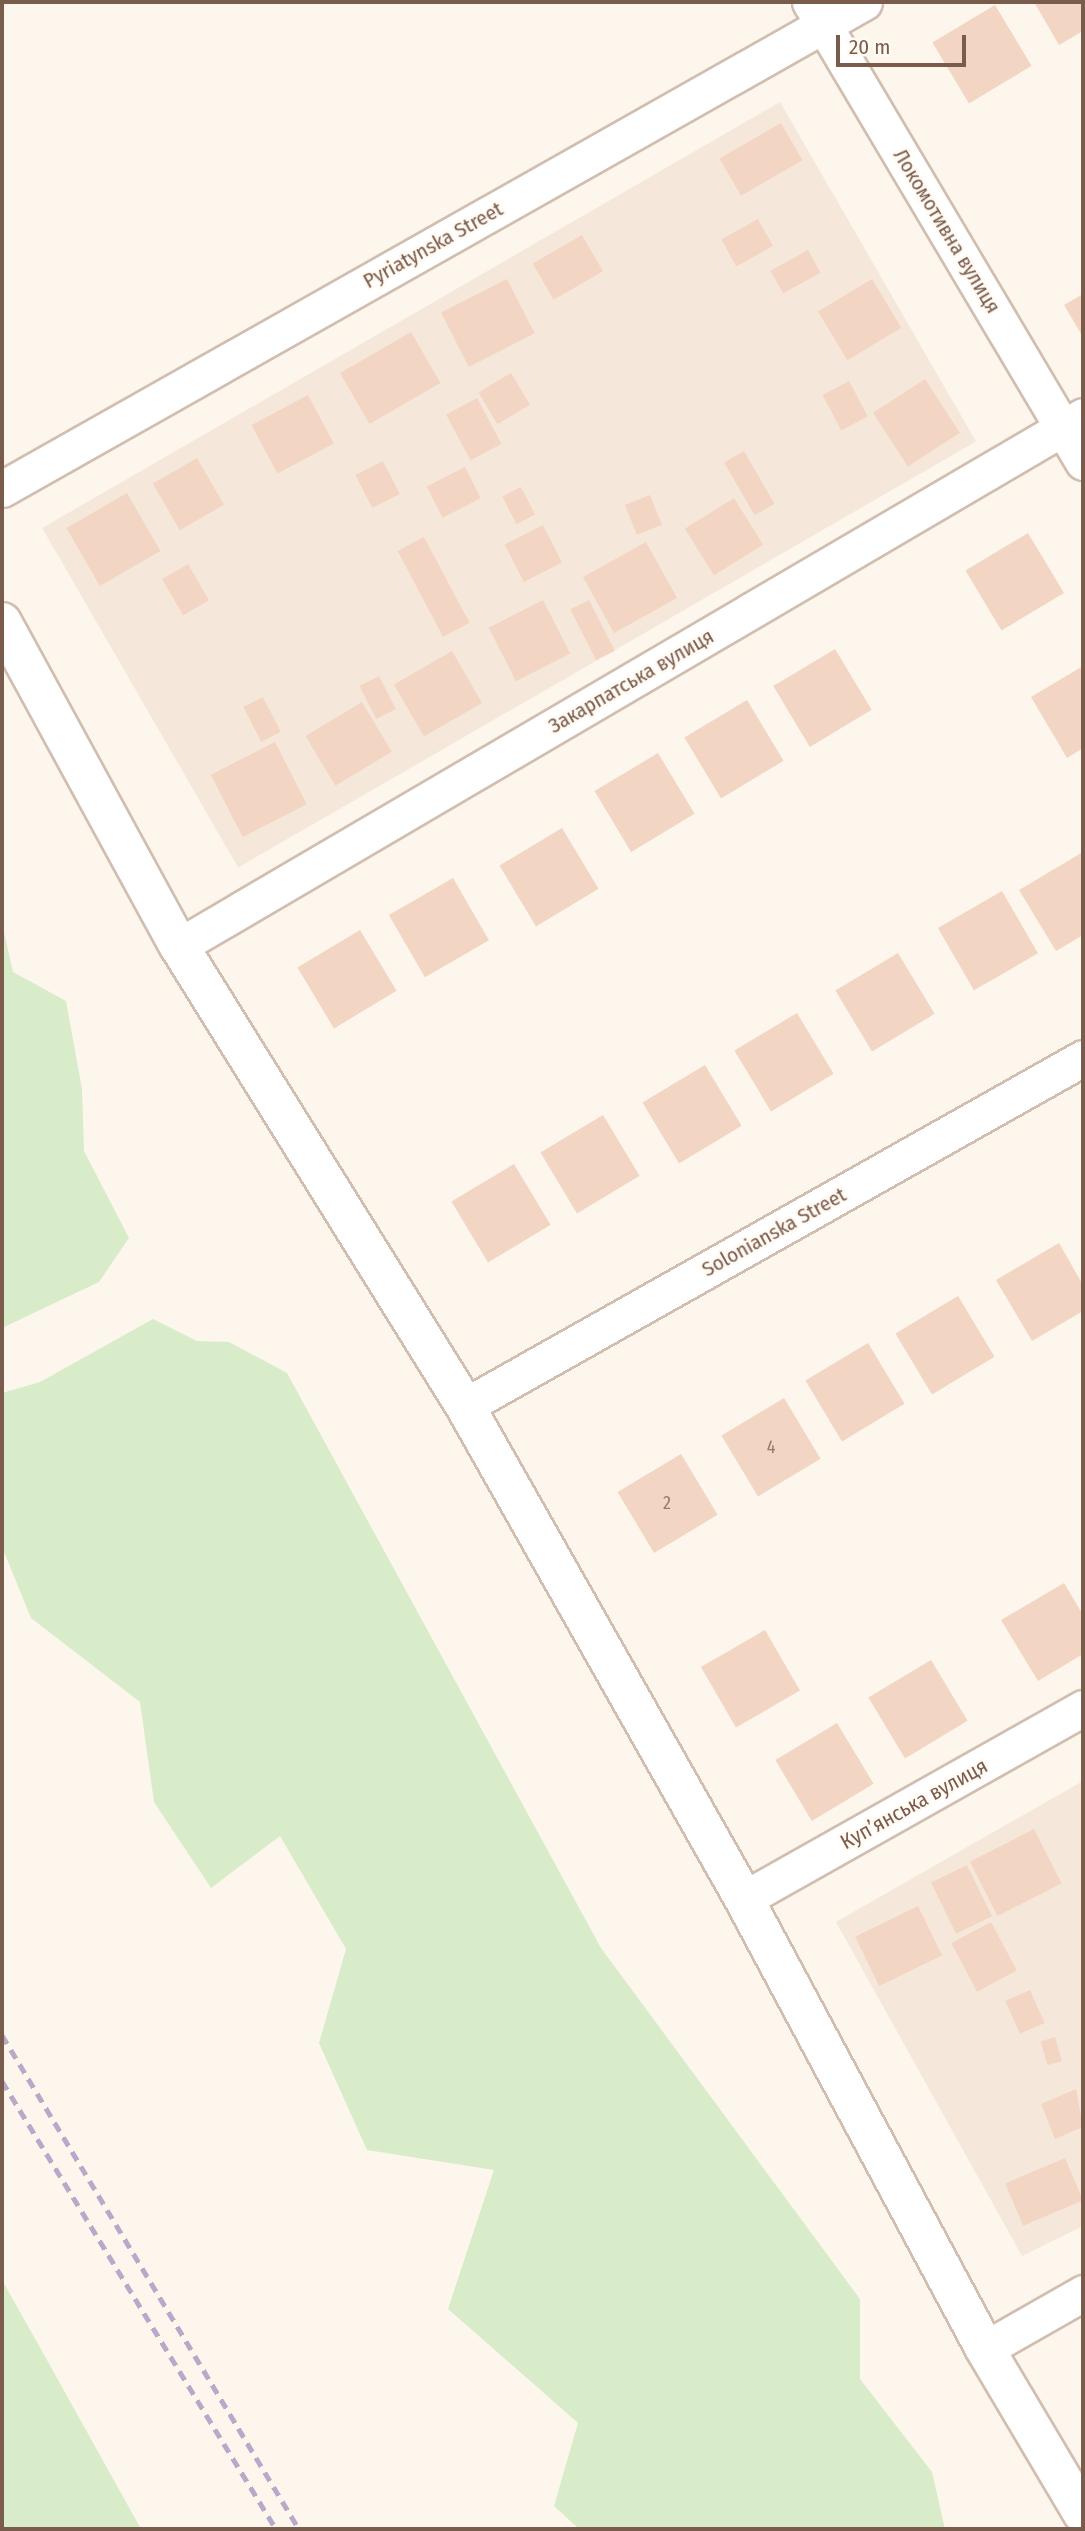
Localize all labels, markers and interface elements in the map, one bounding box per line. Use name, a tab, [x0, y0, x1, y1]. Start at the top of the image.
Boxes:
scale bar	[840, 21, 970, 65]
text: 20 m	[849, 34, 890, 60]
street label: Локомотивна вулиця	[888, 144, 1006, 318]
street label: Pyriatynska Street	[359, 196, 507, 294]
street label: Закарпатська вулиця	[544, 623, 718, 739]
street label: Solonianska Street	[697, 1182, 851, 1282]
house number: 4	[767, 1436, 775, 1458]
house number: 2	[663, 1492, 671, 1514]
street label: Купʼянська вулиця	[836, 1753, 992, 1855]

